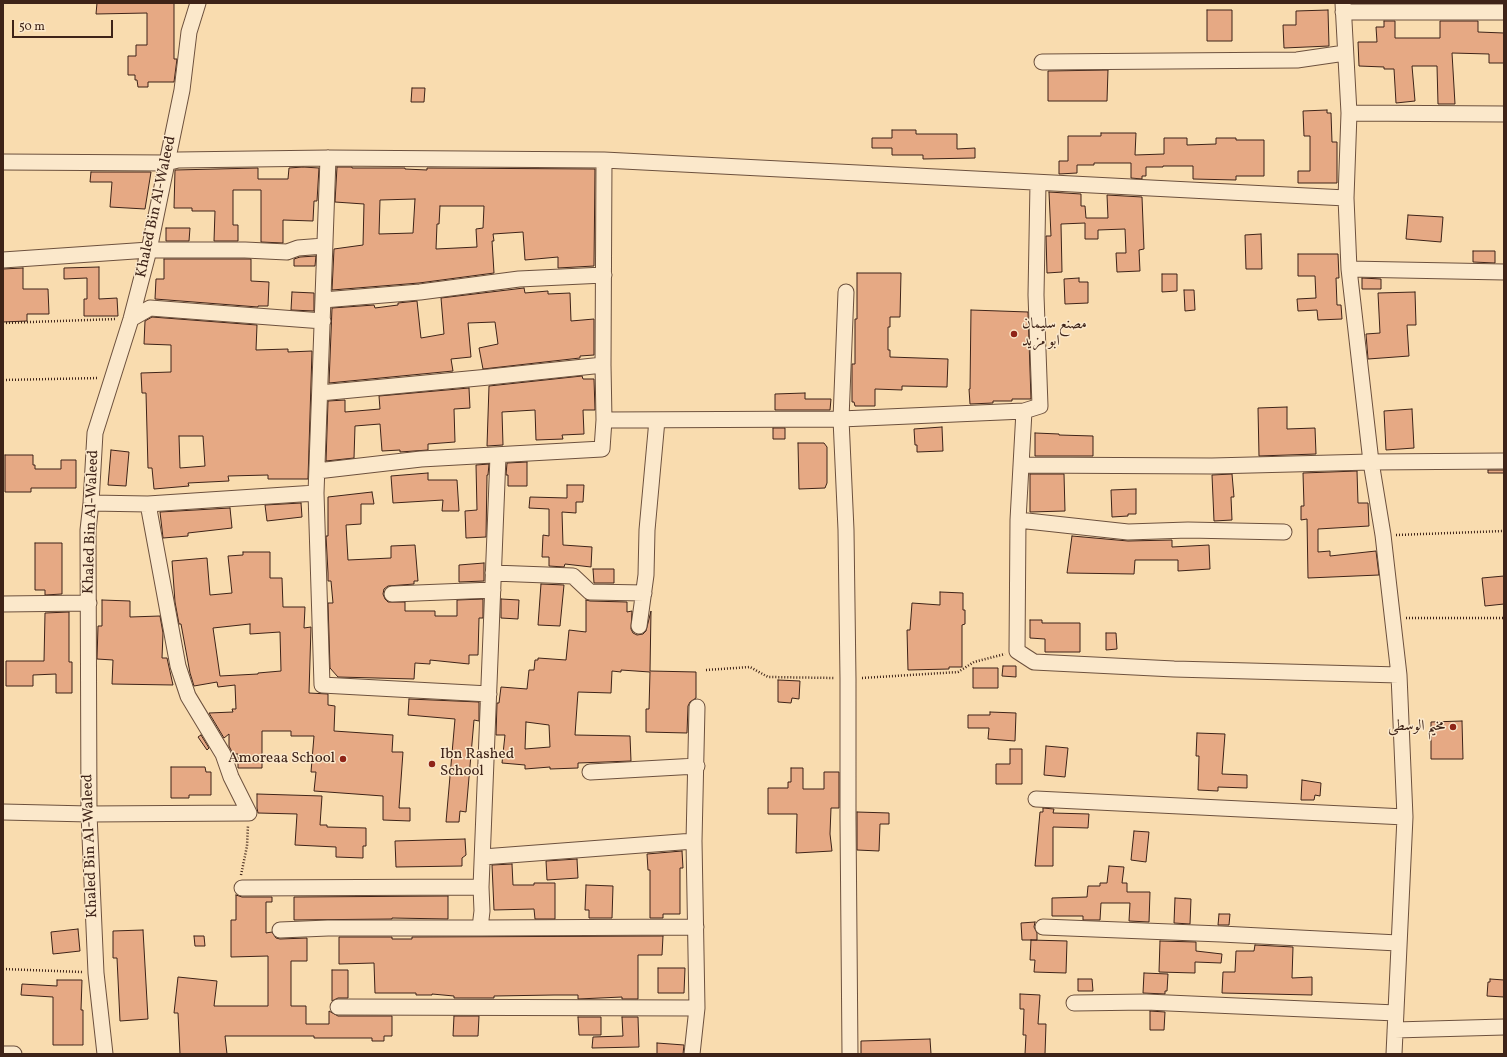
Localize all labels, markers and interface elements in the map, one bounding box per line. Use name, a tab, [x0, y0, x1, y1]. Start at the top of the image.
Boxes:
scale bar	[14, 12, 115, 38]
text: 50 m	[19, 19, 45, 35]
street label: Khaled Bin Al-Waleed	[133, 135, 181, 279]
place label: مصنع سليمان ابو مزيد	[1022, 316, 1087, 351]
marker: مصنع سليمان ابو مزيد	[1009, 329, 1019, 339]
street label: Khaled Bin Al-Waleed	[80, 450, 104, 594]
place label: مخيم الوسطى	[1388, 718, 1445, 736]
marker: مخيم الوسطى	[1448, 722, 1458, 732]
place label: Ibn Rashed School	[440, 746, 514, 781]
place label: Amoreaa School	[228, 750, 335, 768]
marker: Amoreaa School	[338, 754, 348, 764]
marker: Ibn Rashed School	[427, 759, 437, 769]
street label: Khaled Bin Al-Waleed	[79, 774, 103, 918]

